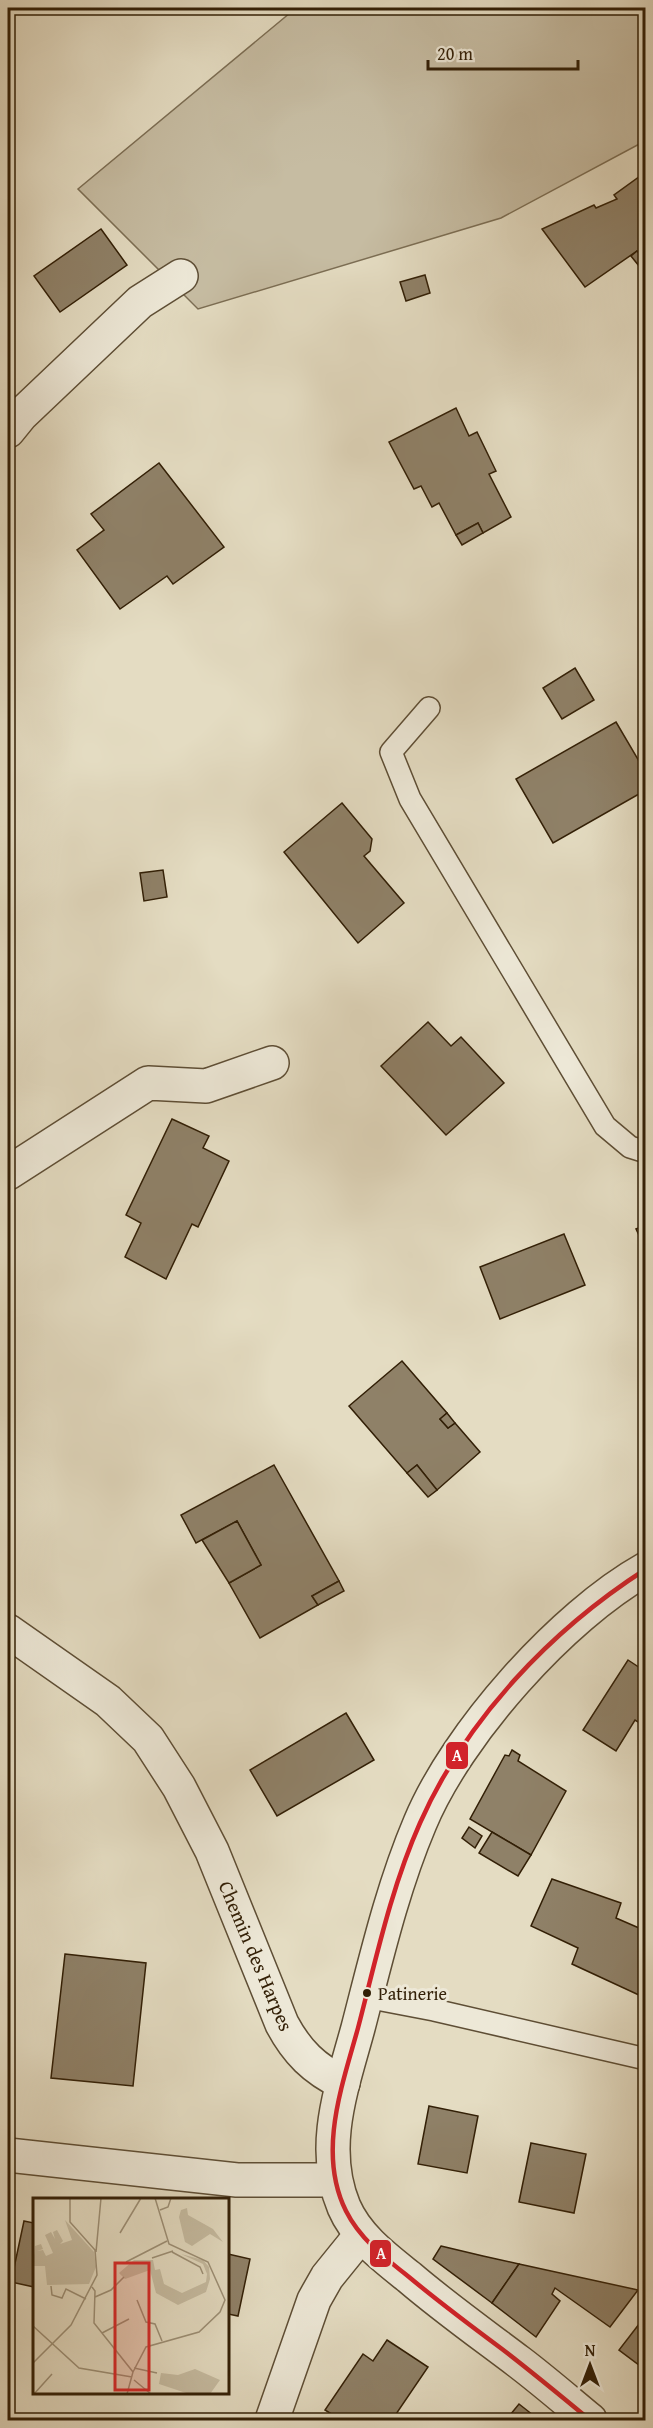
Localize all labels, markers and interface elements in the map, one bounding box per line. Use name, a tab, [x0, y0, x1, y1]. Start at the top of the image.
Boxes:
scale bar	[428, 33, 578, 71]
text: 20 m	[437, 40, 473, 67]
line badge: A	[445, 1741, 469, 1770]
text: A	[452, 1743, 463, 1767]
street label: Chemin des Harpes	[212, 1876, 301, 2035]
place label: Patinerie	[378, 1980, 447, 2007]
marker: Patinerie	[361, 1987, 373, 1999]
inset map	[33, 2198, 230, 2395]
line badge: A	[369, 2239, 392, 2268]
text: A	[376, 2241, 387, 2265]
north arrow	[560, 2335, 620, 2395]
text: N	[585, 2338, 596, 2362]

